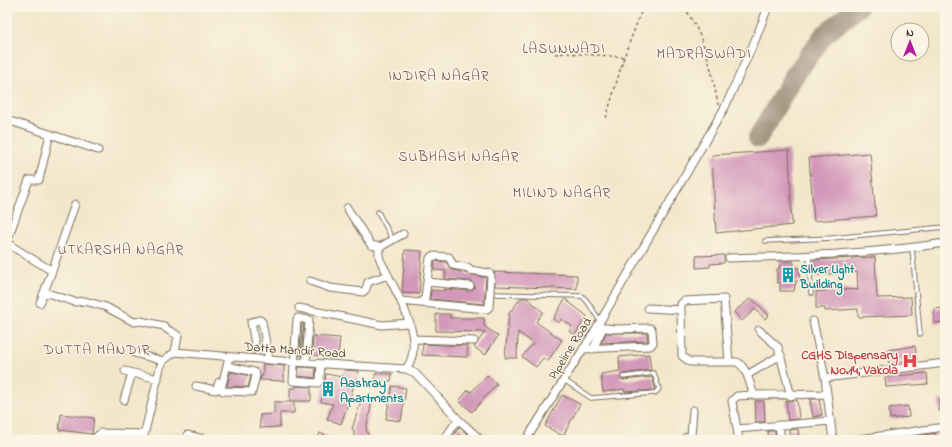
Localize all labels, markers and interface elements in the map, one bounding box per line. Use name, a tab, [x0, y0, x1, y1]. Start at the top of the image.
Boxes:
north arrow	[890, 22, 930, 62]
text: N	[906, 25, 914, 41]
district label: LASUNWADI	[522, 39, 606, 60]
district label: MADRASWADI	[657, 44, 751, 65]
district label: INDIRA NAGAR	[388, 66, 490, 87]
district label: SUBHASH NAGAR	[399, 147, 519, 168]
district label: MILIND NAGAR	[513, 183, 611, 204]
district label: UTKARSHA NAGAR	[58, 240, 184, 261]
place label: Silver Light Building	[799, 260, 855, 296]
building icon: Silver Light Building	[779, 266, 797, 284]
street label: Pipeline Road	[544, 313, 597, 384]
street label: Datta Mandir Road	[242, 337, 347, 364]
district label: DUTTA MANDIR	[42, 340, 151, 361]
place label: CGHS Dispensary No.14, Vakola	[801, 346, 898, 380]
hospital icon: CGHS Dispensary No.14, Vakola	[901, 352, 919, 370]
place label: Aashray Apartments	[340, 374, 404, 408]
building icon: Aashray Apartments	[319, 380, 337, 398]

